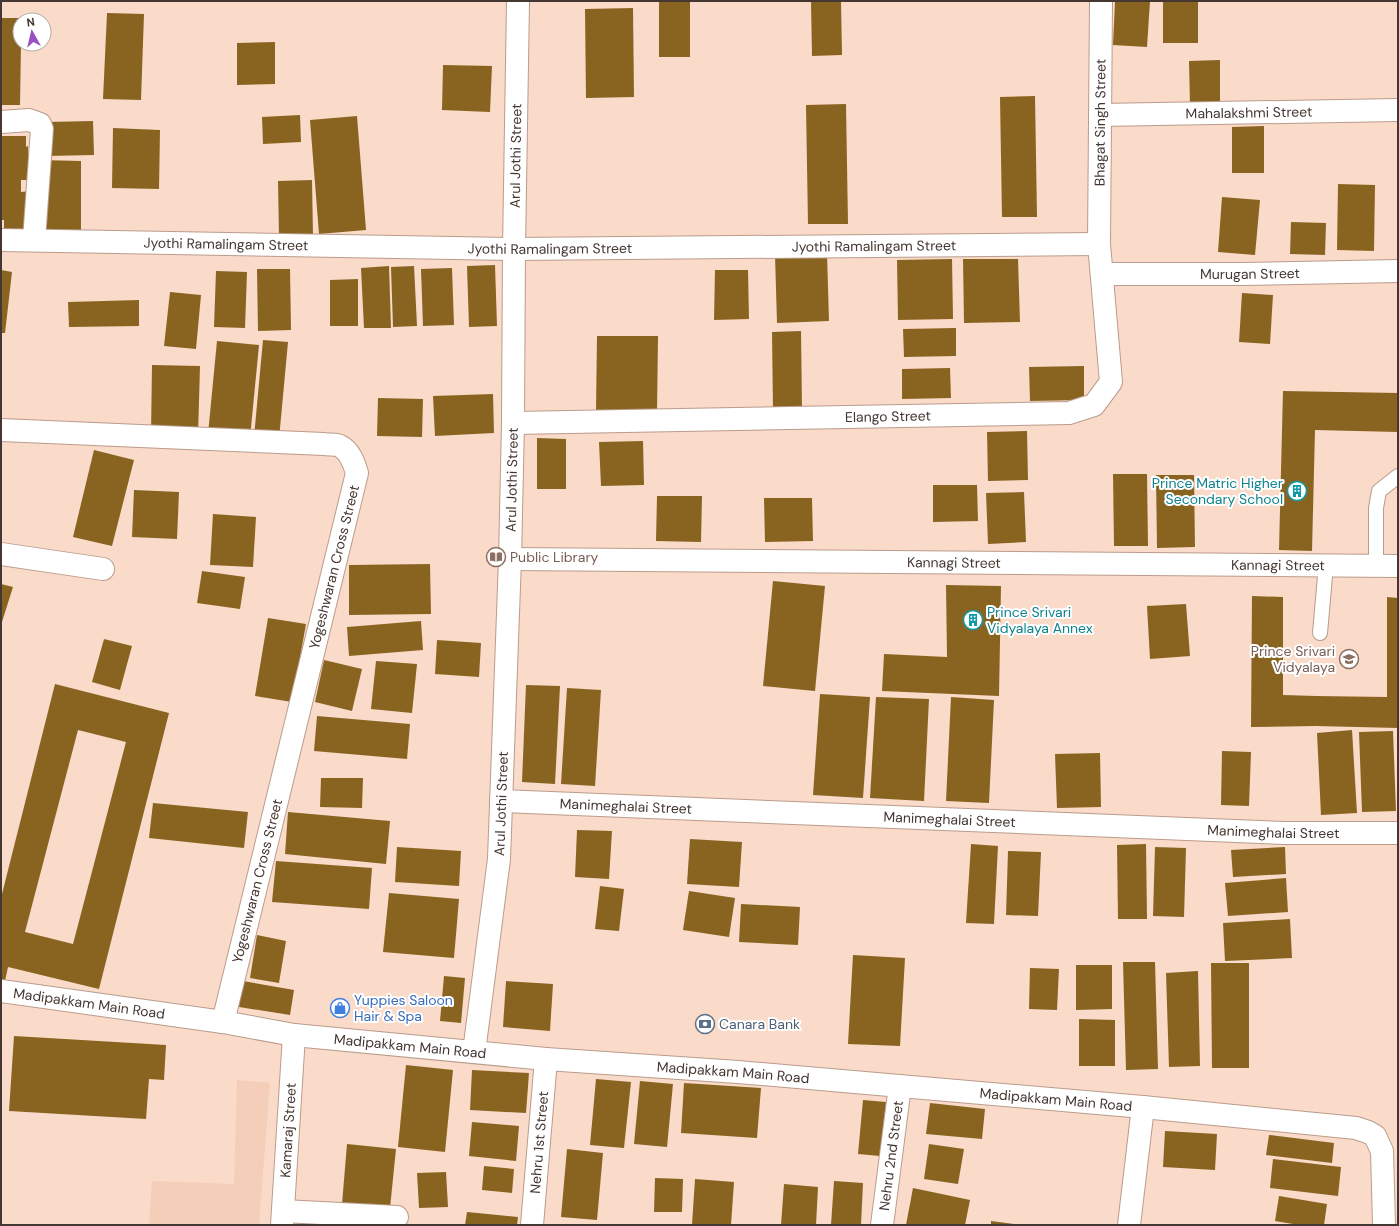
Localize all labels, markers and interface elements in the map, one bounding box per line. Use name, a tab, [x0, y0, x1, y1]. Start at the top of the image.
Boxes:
north arrow	[12, 12, 52, 52]
text: N	[26, 15, 36, 30]
street label: Bhagat Singh Street	[1090, 59, 1110, 186]
street label: Mahalakshmi Street	[1185, 102, 1313, 123]
street label: Arul Jothi Street	[506, 103, 525, 208]
street label: Jyothi Ramalingam Street	[143, 234, 308, 254]
street label: Jyothi Ramalingam Street	[792, 236, 956, 256]
street label: Jyothi Ramalingam Street	[467, 239, 632, 258]
street label: Murugan Street	[1200, 264, 1300, 283]
street label: Elango Street	[845, 406, 931, 426]
street label: Arul Jothi Street	[502, 427, 522, 532]
place label: Prince Matric Higher Secondary School	[1152, 474, 1283, 508]
building icon: Prince Matric Higher Secondary School	[1286, 480, 1308, 502]
street label: Yogeshwaran Cross Street	[305, 483, 363, 651]
library icon: Public Library	[485, 546, 507, 568]
place label: Public Library	[510, 548, 599, 566]
street label: Kannagi Street	[907, 553, 1001, 572]
street label: Kannagi Street	[1231, 556, 1325, 574]
place label: Prince Srivari Vidyalaya Annex	[987, 603, 1093, 637]
building icon: Prince Srivari Vidyalaya Annex	[962, 609, 984, 631]
place label: Prince Srivari Vidyalaya	[1251, 642, 1335, 676]
school or university icon: Prince Srivari Vidyalaya	[1338, 648, 1360, 670]
street label: Arul Jothi Street	[490, 751, 512, 856]
street label: Manimeghalai Street	[559, 794, 692, 818]
street label: Yogeshwaran Cross Street	[228, 797, 286, 965]
street label: Manimeghalai Street	[883, 808, 1016, 831]
street label: Manimeghalai Street	[1207, 821, 1340, 842]
street label: Madipakkam Main Road	[12, 984, 166, 1023]
place label: Yuppies Saloon Hair & Spa	[354, 991, 453, 1025]
shop icon: Yuppies Saloon Hair & Spa	[329, 997, 351, 1019]
bank icon: Canara Bank	[694, 1013, 716, 1035]
place label: Canara Bank	[719, 1015, 800, 1033]
street label: Madipakkam Main Road	[333, 1030, 487, 1062]
street label: Madipakkam Main Road	[656, 1058, 810, 1087]
street label: Kamaraj Street	[276, 1082, 300, 1178]
street label: Madipakkam Main Road	[979, 1084, 1133, 1115]
street label: Nehru 1st Street	[526, 1090, 552, 1194]
street label: Nehru 2nd Street	[875, 1099, 907, 1212]

